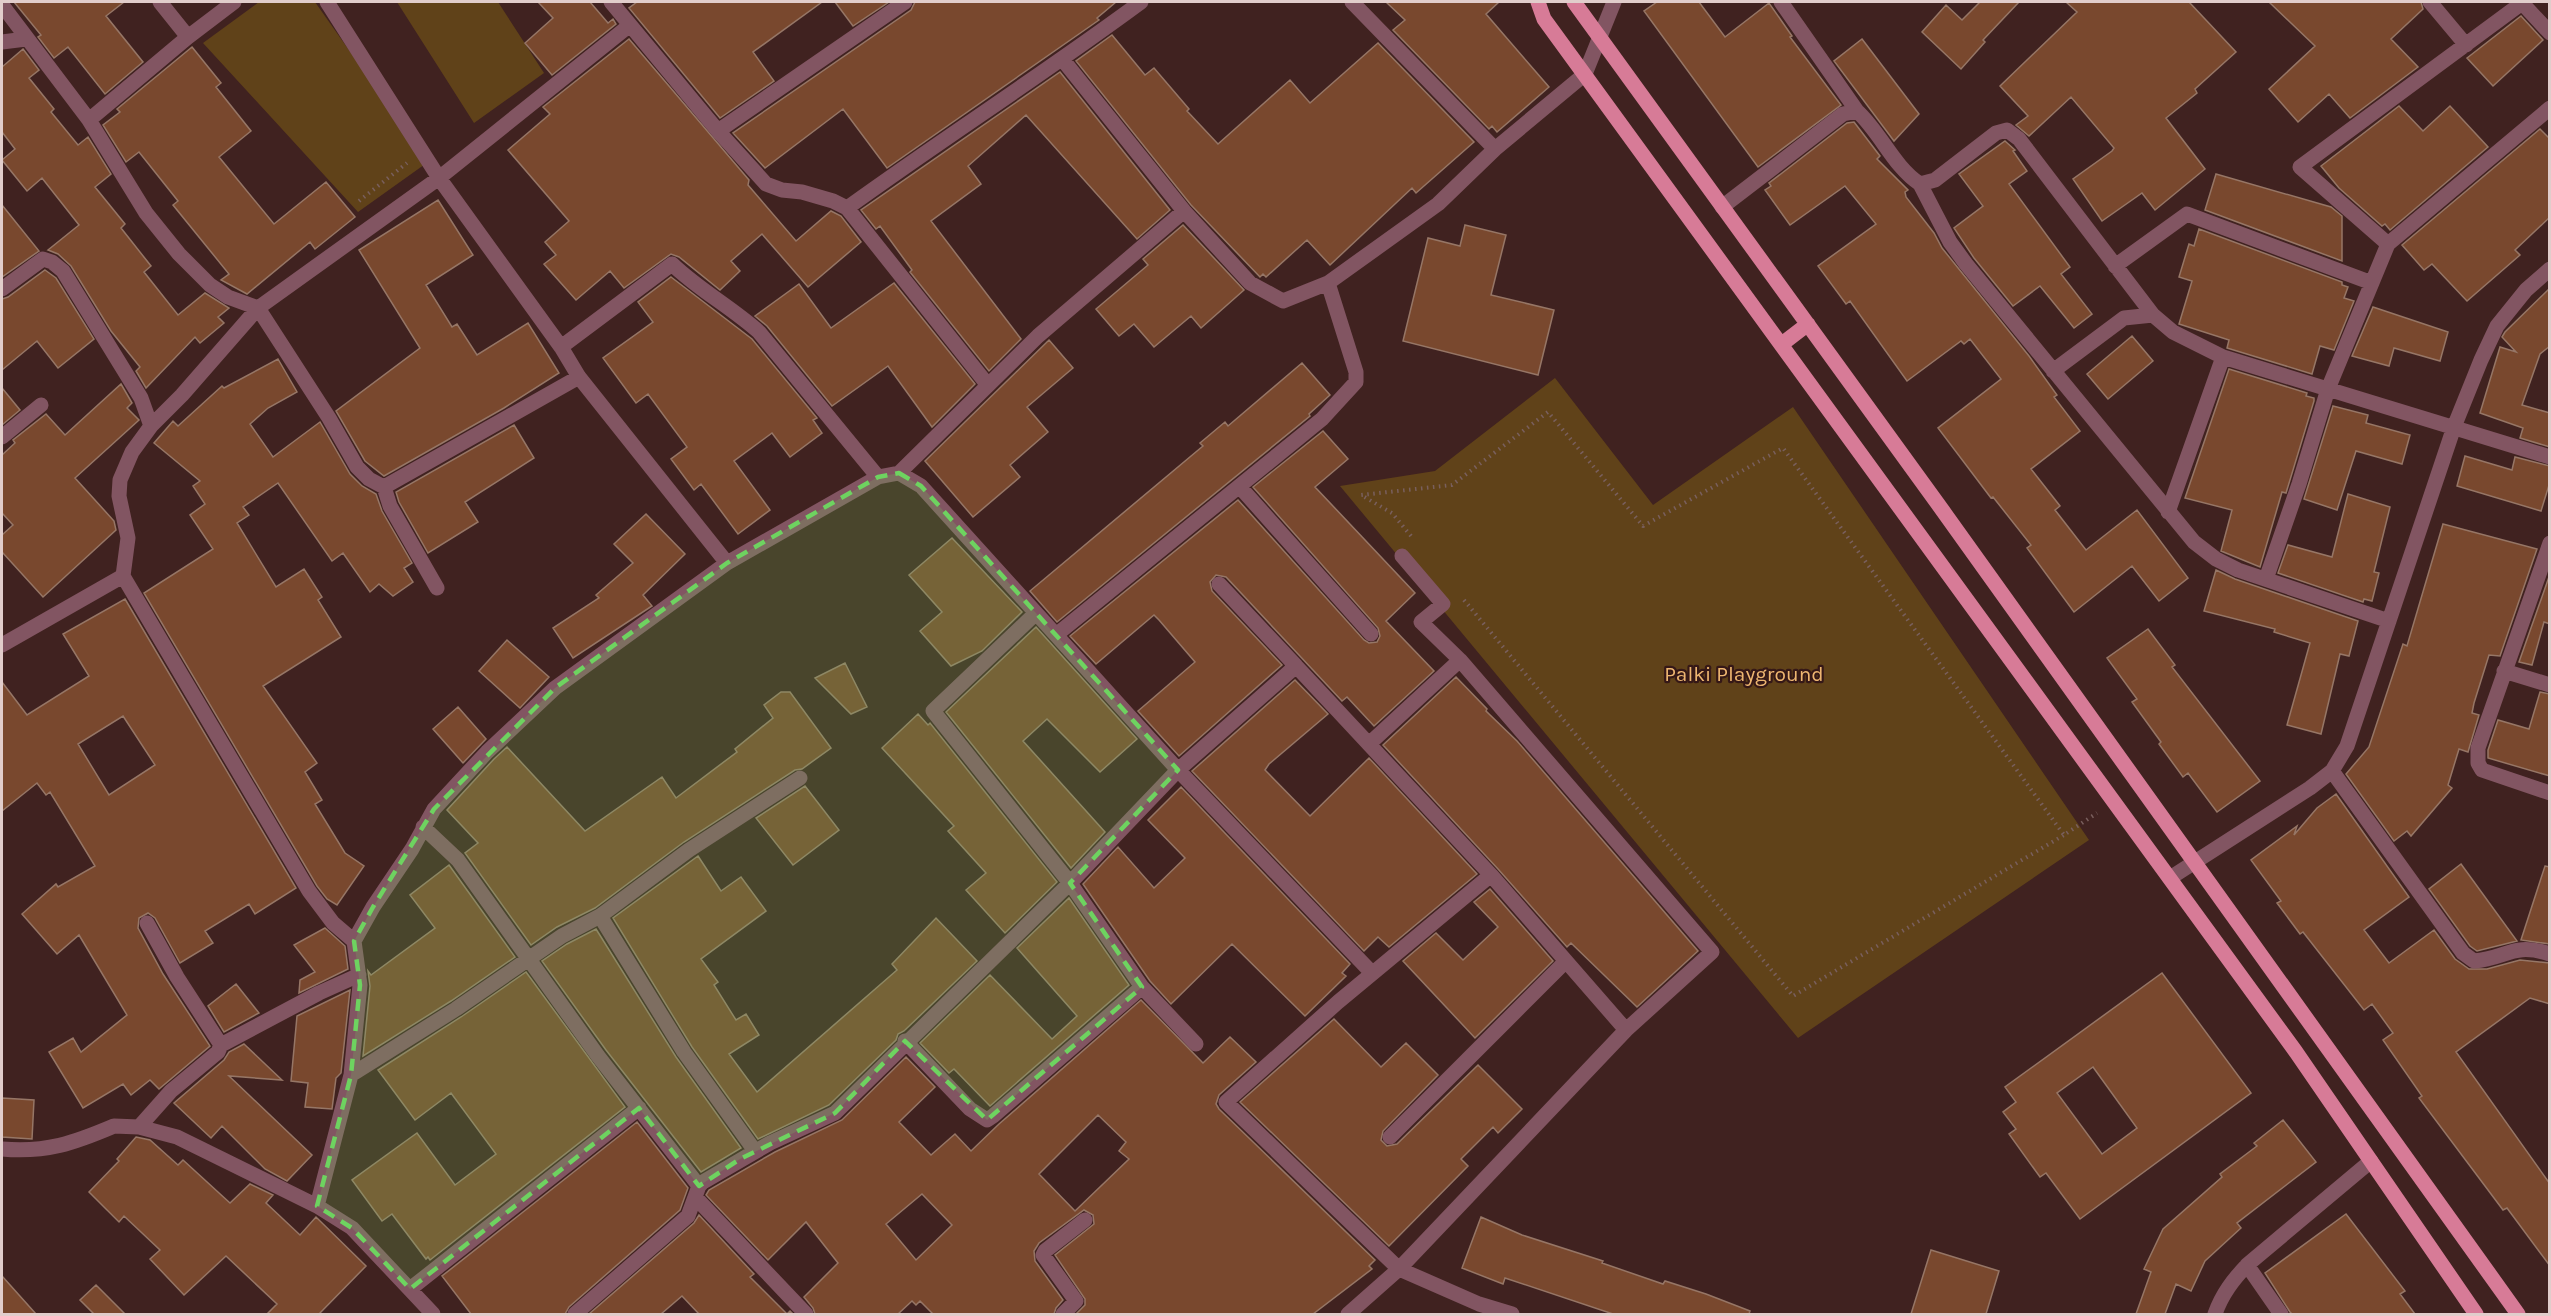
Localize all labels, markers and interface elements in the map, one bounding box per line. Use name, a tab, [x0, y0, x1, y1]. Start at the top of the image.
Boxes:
park label: Palki Playground	[1664, 662, 1824, 686]

